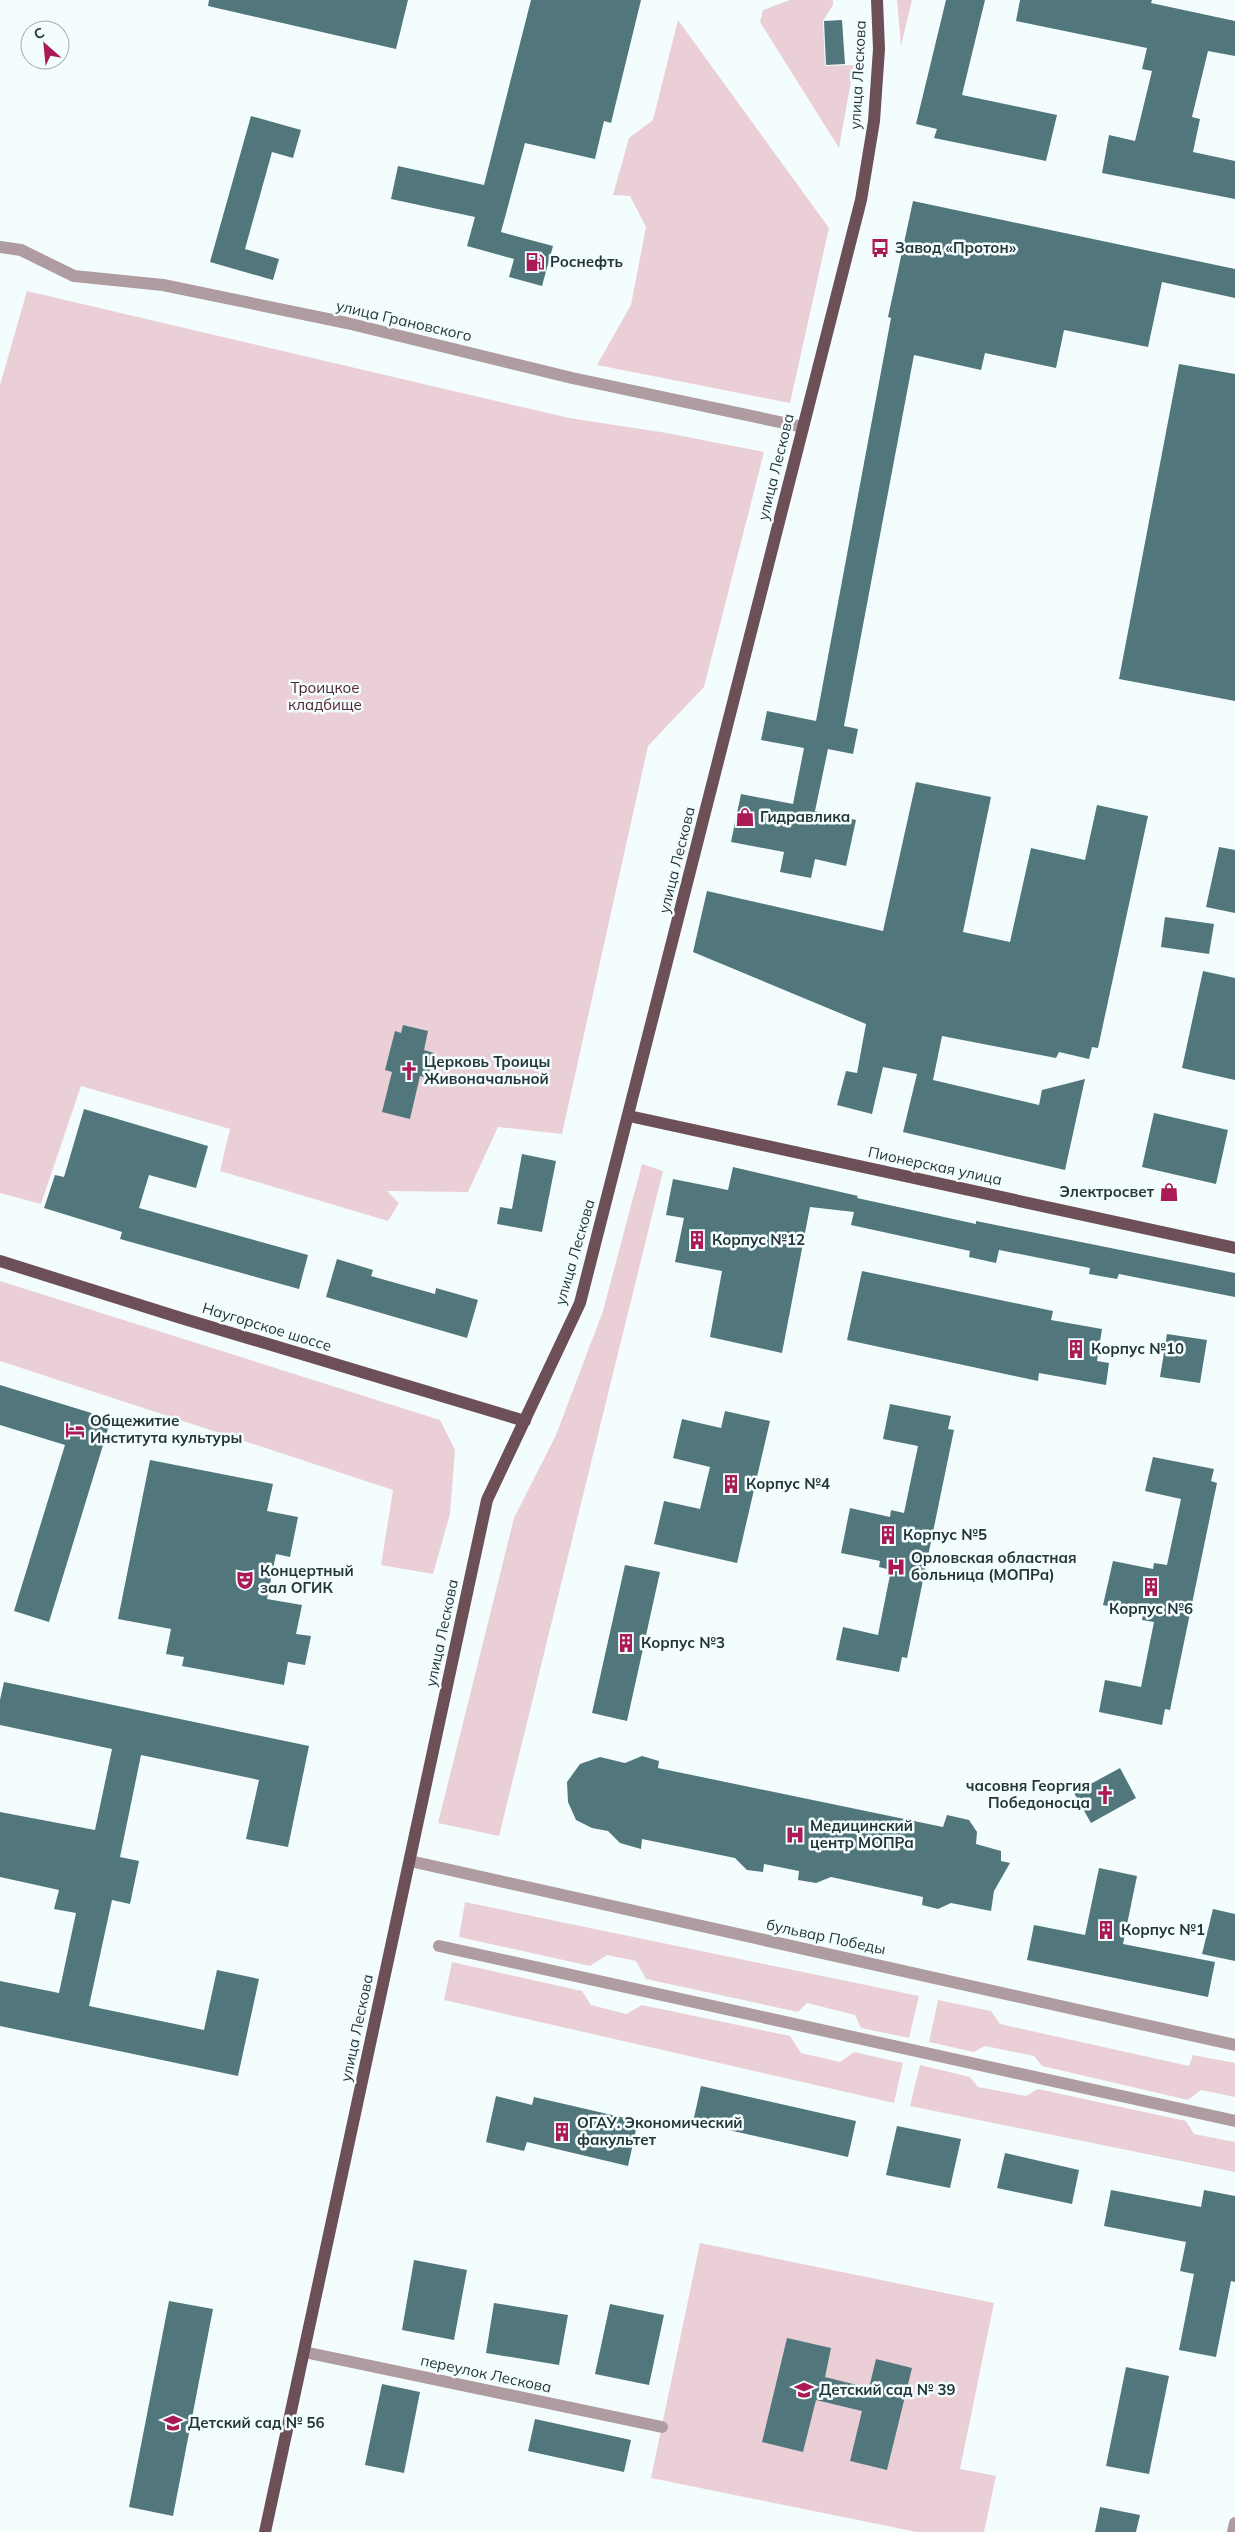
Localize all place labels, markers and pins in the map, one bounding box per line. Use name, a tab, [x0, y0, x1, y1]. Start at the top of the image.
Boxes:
bus stop icon: Завод «Протон»	[869, 237, 891, 259]
place label: Завод «Протон»	[895, 238, 1017, 257]
fuel station icon: Роснефть	[524, 251, 546, 273]
place label: Роснефть	[550, 252, 623, 271]
shop icon: Гидравлика	[734, 806, 756, 828]
place label: Гидравлика	[760, 807, 850, 826]
place label: Церковь Троицы Живоначальной	[424, 1052, 550, 1088]
church icon: Церковь Троицы Живоначальной	[398, 1060, 420, 1082]
shop icon: Электросвет	[1158, 1181, 1180, 1203]
place label: Электросвет	[1060, 1182, 1155, 1201]
building icon: Корпус №12	[686, 1229, 708, 1251]
place label: Корпус №12	[712, 1230, 805, 1249]
building icon: Корпус №10	[1065, 1338, 1087, 1360]
place label: Корпус №10	[1091, 1339, 1184, 1358]
place label: Общежитие Института культуры	[90, 1411, 242, 1447]
hotel icon: Общежитие Института культуры	[64, 1419, 86, 1441]
building icon: Корпус №4	[720, 1473, 742, 1495]
place label: Корпус №4	[746, 1474, 830, 1493]
building icon: Корпус №5	[877, 1524, 899, 1546]
place label: Корпус №5	[903, 1525, 987, 1544]
place label: Орловская областная больница (МОПРа)	[911, 1548, 1077, 1584]
hospital icon: Орловская областная больница (МОПРа)	[885, 1556, 907, 1578]
place label: Концертный зал ОГИК	[260, 1561, 354, 1597]
theatre icon: Концертный зал ОГИК	[234, 1569, 256, 1591]
building icon: Корпус №6	[1140, 1576, 1162, 1598]
place label: Корпус №6	[1109, 1599, 1193, 1618]
building icon: Корпус №3	[615, 1632, 637, 1654]
place label: Корпус №3	[641, 1633, 725, 1652]
place label: часовня Георгия Победоносца	[966, 1776, 1090, 1812]
church icon: часовня Георгия Победоносца	[1094, 1784, 1116, 1806]
place label: Медицинский центр МОПРа	[810, 1816, 914, 1852]
hospital icon: Медицинский центр МОПРа	[784, 1824, 806, 1846]
building icon: Корпус №1	[1095, 1919, 1117, 1941]
place label: Корпус №1	[1121, 1920, 1205, 1939]
place label: ОГАУ. Экономический факультет	[577, 2113, 743, 2149]
building icon: ОГАУ. Экономический факультет	[551, 2121, 573, 2143]
school or university icon: Детский сад № 39	[793, 2379, 815, 2401]
place label: Детский сад № 39	[819, 2380, 956, 2399]
school or university icon: Детский сад № 56	[162, 2412, 184, 2434]
place label: Детский сад № 56	[188, 2413, 325, 2432]

